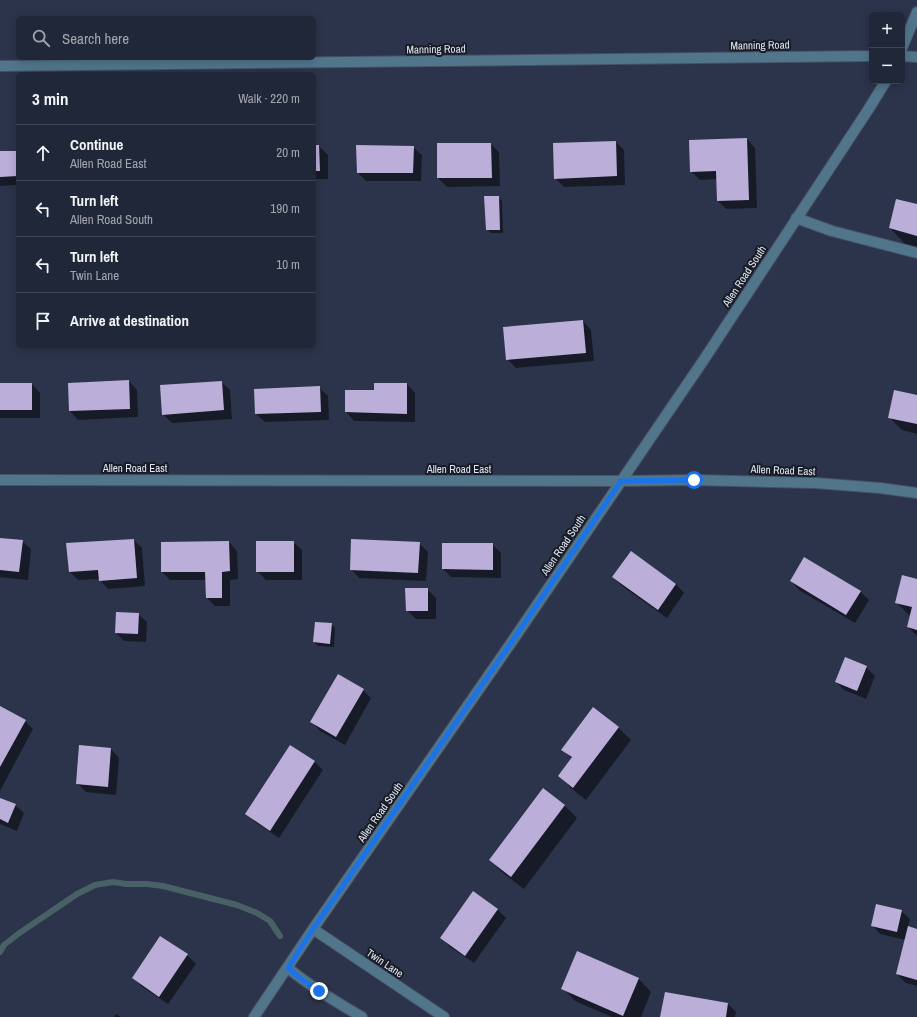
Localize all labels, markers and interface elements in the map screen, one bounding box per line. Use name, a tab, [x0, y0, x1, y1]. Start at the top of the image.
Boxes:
map controls	[869, 12, 905, 84]
button: +	[869, 12, 905, 48]
search box	[16, 16, 316, 60]
icon: search	[30, 27, 52, 49]
text: Search here	[62, 28, 129, 49]
street label: Manning Road	[730, 37, 790, 53]
street label: Manning Road	[406, 41, 466, 57]
button: −	[869, 48, 905, 84]
text: 3 min	[32, 87, 68, 110]
text: Walk · 220 m	[238, 90, 300, 107]
text: Continue	[70, 134, 123, 155]
icon: ahead	[32, 142, 54, 164]
text: 20 m	[276, 144, 300, 161]
text: Allen Road East	[70, 155, 146, 172]
text: Turn left	[70, 190, 118, 211]
icon: left	[32, 198, 54, 220]
text: 190 m	[270, 200, 300, 217]
text: Allen Road South	[70, 211, 153, 228]
street label: Allen Road South	[718, 243, 769, 310]
text: Turn left	[70, 246, 118, 267]
icon: left	[32, 254, 54, 276]
text: 10 m	[276, 256, 300, 273]
text: Twin Lane	[70, 267, 119, 284]
icon: arrive	[32, 310, 54, 332]
text: Arrive at destination	[70, 310, 189, 331]
street label: Allen Road East	[102, 461, 168, 475]
street label: Allen Road East	[426, 462, 492, 476]
street label: Allen Road East	[749, 462, 816, 478]
route start	[685, 471, 703, 489]
street label: Allen Road South	[537, 512, 588, 579]
street label: Allen Road South	[354, 779, 406, 846]
street label: Twin Lane	[364, 946, 406, 980]
route end	[310, 982, 328, 1000]

